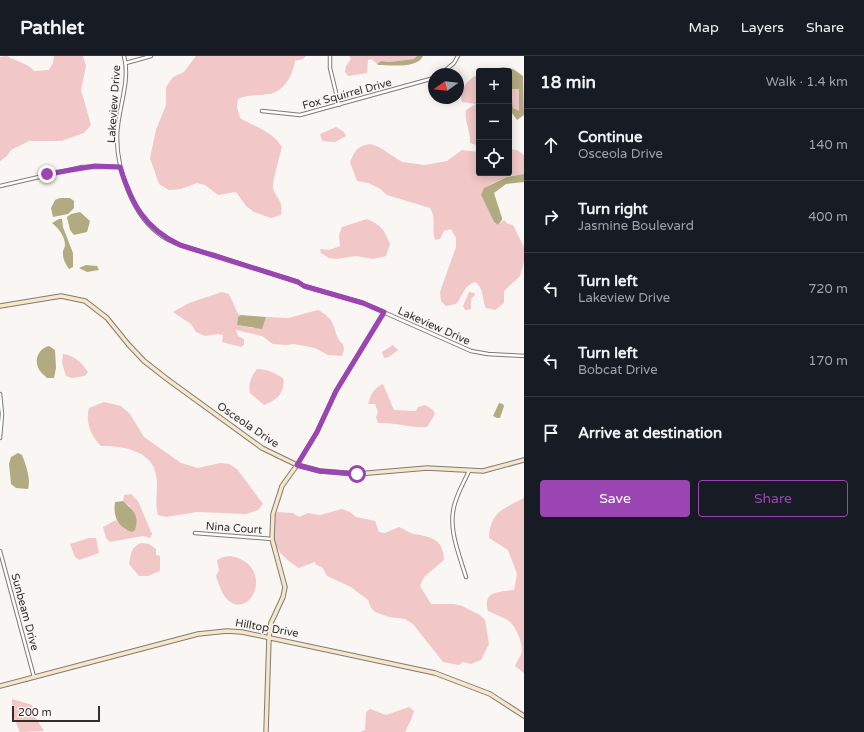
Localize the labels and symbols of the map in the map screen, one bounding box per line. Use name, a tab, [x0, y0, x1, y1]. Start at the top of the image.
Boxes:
street label: Lakeview Drive	[105, 65, 123, 143]
north arrow	[428, 68, 464, 104]
street label: Fox Squirrel Drive	[301, 76, 393, 112]
route end	[38, 165, 56, 183]
street label: Lakeview Drive	[396, 304, 472, 348]
street label: Osceola Drive	[215, 400, 281, 450]
route start	[348, 465, 366, 483]
street label: Nina Court	[205, 520, 263, 536]
street label: Sunbeam Drive	[8, 572, 42, 652]
street label: Hilltop Drive	[234, 616, 300, 640]
scale bar	[12, 704, 100, 723]

